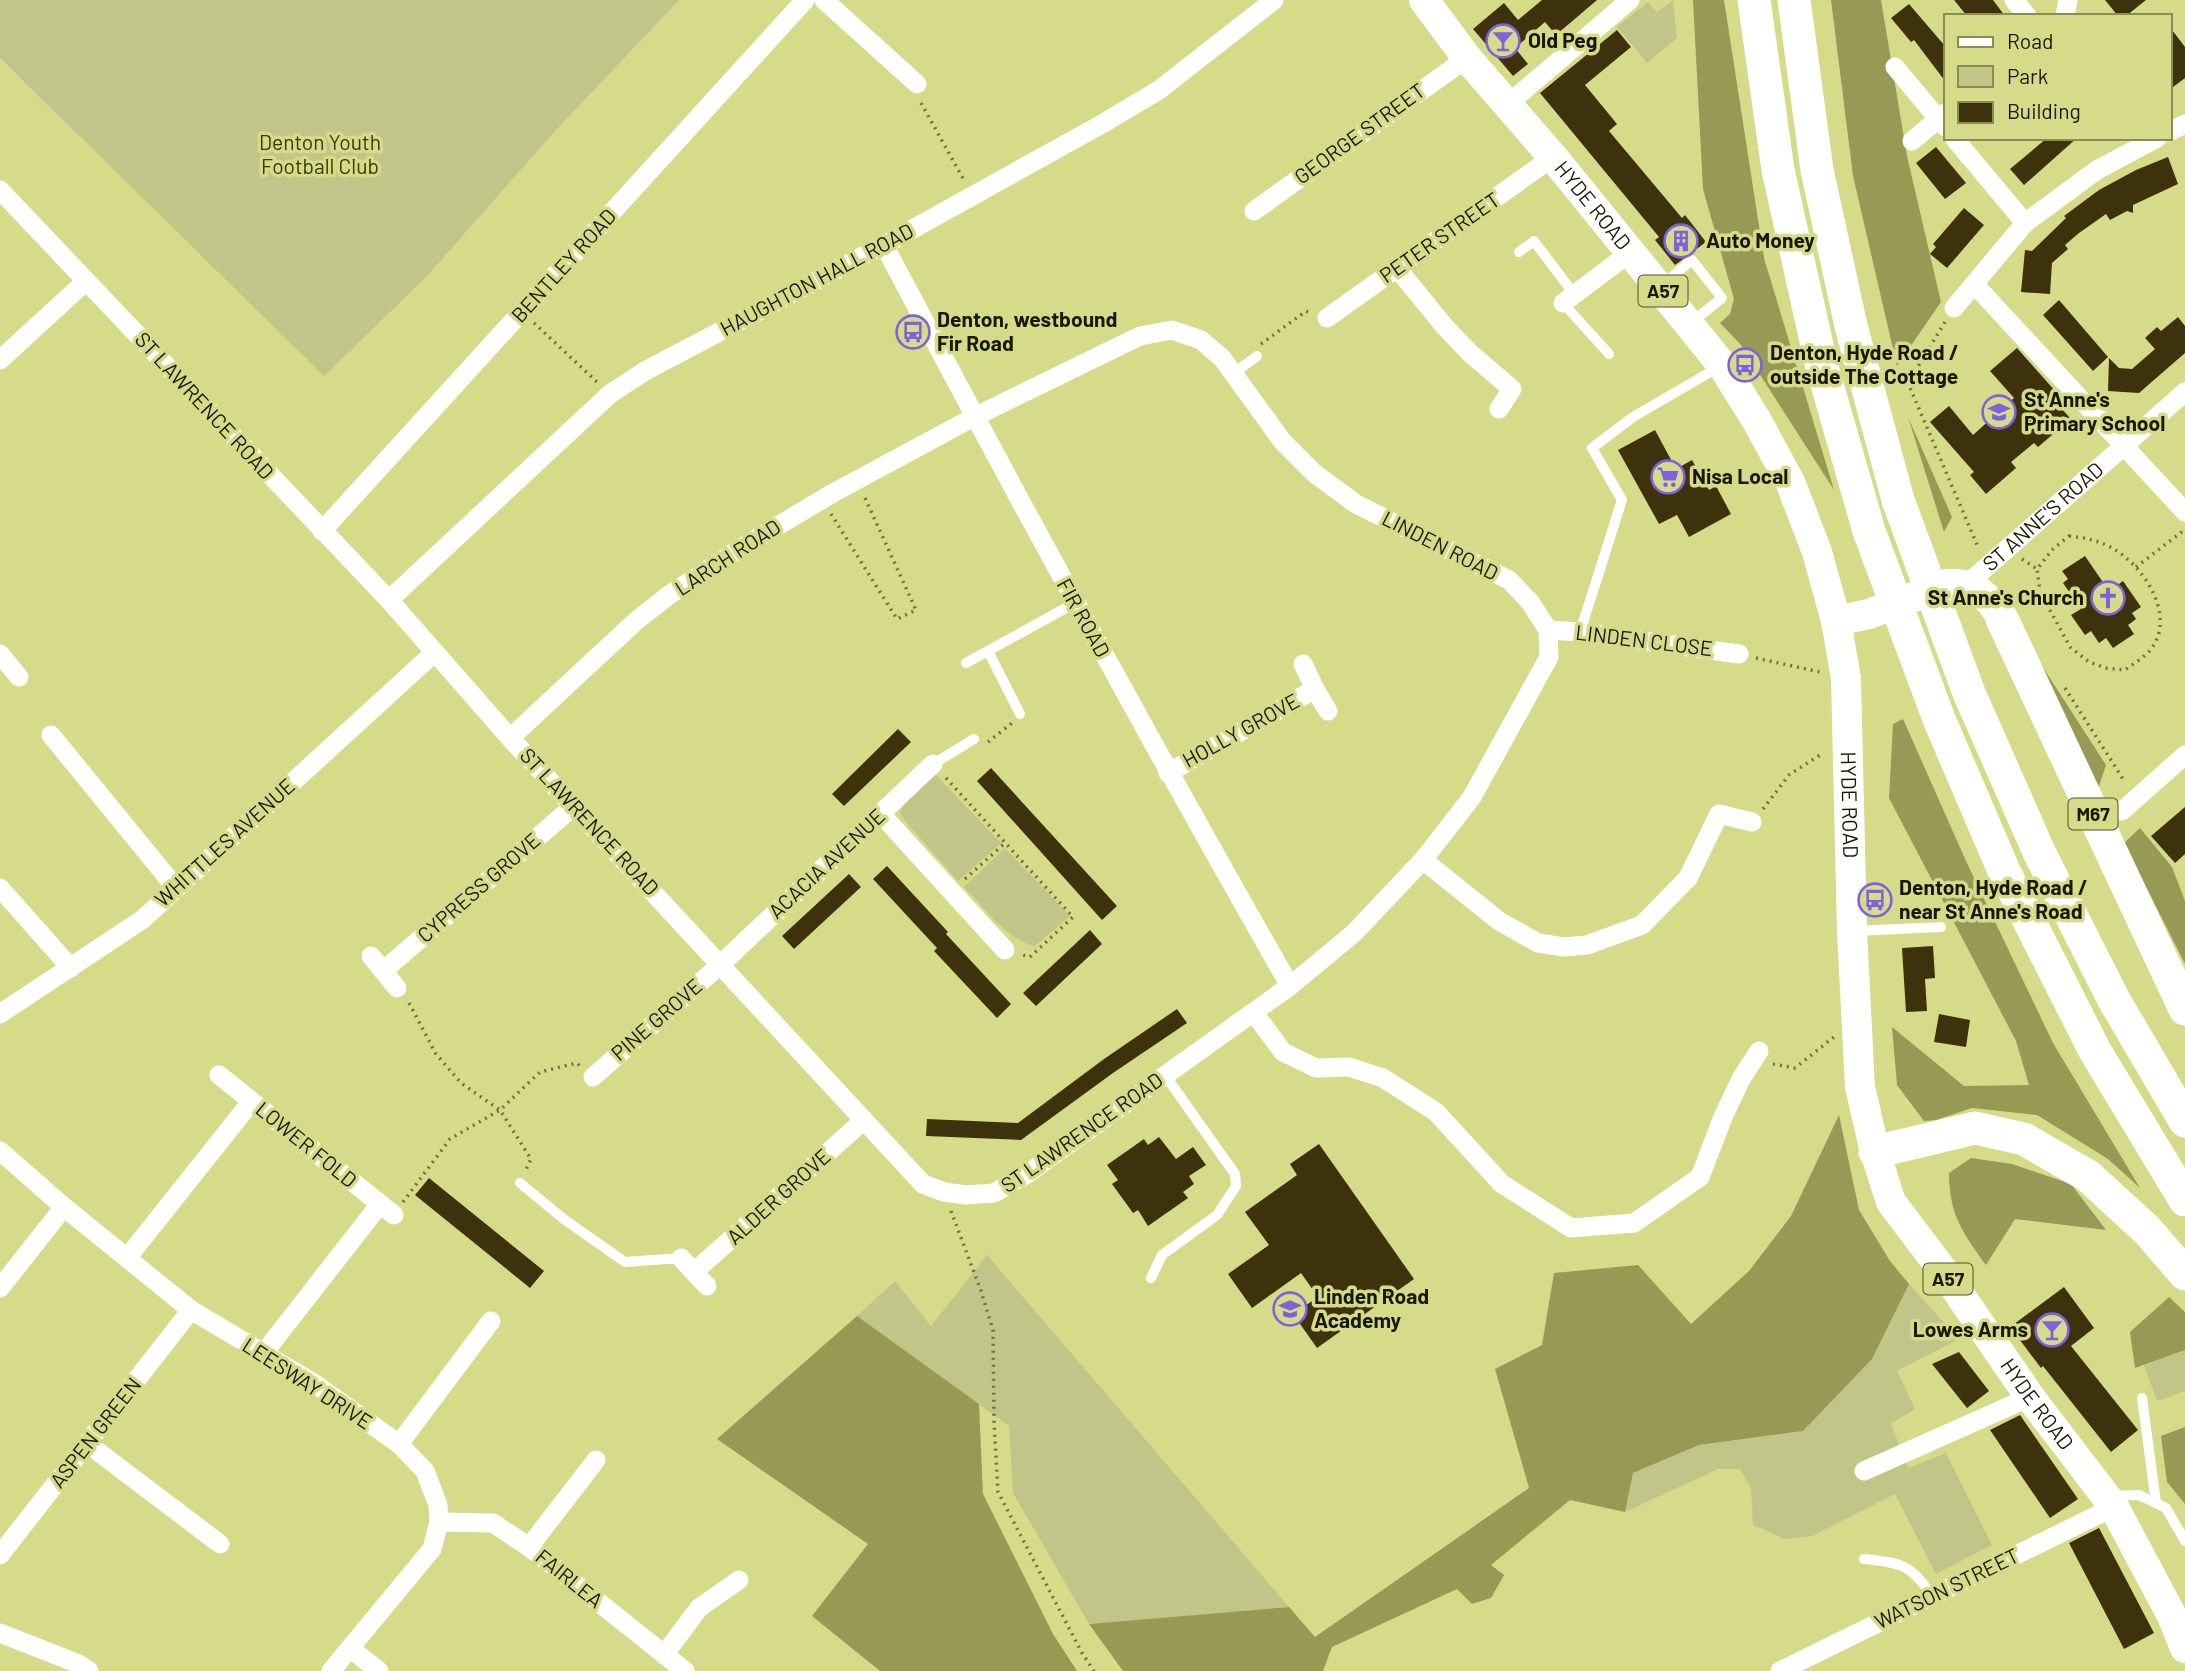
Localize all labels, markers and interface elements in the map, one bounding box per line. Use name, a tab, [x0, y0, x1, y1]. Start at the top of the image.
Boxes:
legend	[1944, 14, 2171, 140]
bar icon: Old Peg	[1484, 22, 1522, 60]
place label: Old Peg	[1528, 27, 1597, 52]
text: Road	[2007, 28, 2053, 53]
text: Park	[2007, 63, 2048, 88]
street label: GEORGE STREET	[1289, 77, 1429, 189]
text: Building	[2007, 98, 2081, 123]
park label: Denton Youth Football Club	[259, 129, 381, 178]
street label: HYDE ROAD	[1550, 155, 1637, 254]
street label: PETER STREET	[1374, 186, 1504, 287]
street label: BENTLEY ROAD	[505, 203, 620, 327]
street label: HAUGHTON HALL ROAD	[715, 217, 917, 340]
building icon: Auto Money	[1662, 222, 1700, 260]
place label: Auto Money	[1706, 227, 1815, 252]
road number: A57	[1638, 276, 1688, 306]
place label: Denton, westbound Fir Road	[937, 306, 1117, 355]
bus stop icon: Denton, westbound Fir Road	[894, 313, 932, 351]
street label: ST LAWRENCE ROAD	[130, 326, 280, 484]
place label: Denton, Hyde Road / outside The Cottage	[1770, 339, 1959, 388]
bus stop icon: Denton, Hyde Road / outside The Cottage	[1726, 346, 1764, 384]
place label: St Anne's Primary School	[2024, 386, 2165, 435]
school or university icon: St Anne's Primary School	[1980, 393, 2018, 431]
street label: ST ANNE'S ROAD	[1977, 456, 2108, 575]
supermarket icon: Nisa Local	[1649, 458, 1687, 496]
place label: Nisa Local	[1692, 463, 1788, 488]
street label: LINDEN ROAD	[1378, 505, 1503, 585]
street label: LARCH ROAD	[670, 513, 785, 600]
street label: FIR ROAD	[1053, 574, 1116, 661]
church icon: St Anne's Church	[2089, 579, 2127, 617]
place label: St Anne's Church	[1928, 584, 2084, 609]
street label: LINDEN CLOSE	[1574, 619, 1714, 660]
street label: HOLLY GROVE	[1177, 687, 1303, 772]
street label: ST LAWRENCE ROAD	[515, 742, 665, 900]
street label: HYDE ROAD	[1837, 751, 1864, 858]
street label: WHITTLES AVENUE	[149, 772, 299, 911]
road number: M67	[2068, 799, 2118, 830]
street label: ACACIA AVENUE	[763, 803, 889, 923]
street label: CYPRESS GROVE	[412, 827, 544, 947]
place label: Denton, Hyde Road / near St Anne's Road	[1899, 874, 2088, 923]
bus stop icon: Denton, Hyde Road / near St Anne's Road	[1856, 881, 1894, 919]
street label: PINE GROVE	[606, 973, 707, 1065]
street label: ST LAWRENCE ROAD	[995, 1066, 1167, 1197]
street label: LOWER FOLD	[251, 1096, 362, 1192]
street label: ALDER GROVE	[721, 1143, 835, 1249]
road number: A57	[1924, 1264, 1972, 1294]
place label: Linden Road Academy	[1314, 1283, 1429, 1332]
school or university icon: Linden Road Academy	[1271, 1290, 1309, 1328]
bar icon: Lowes Arms	[2033, 1311, 2071, 1349]
place label: Lowes Arms	[1913, 1316, 2028, 1341]
street label: LEESWAY DRIVE	[238, 1332, 377, 1434]
street label: HYDE ROAD	[1996, 1353, 2080, 1454]
street label: ASPEN GREEN	[44, 1372, 146, 1492]
street label: WATSON STREET	[1870, 1542, 2023, 1633]
street label: FAIRLEA	[531, 1543, 609, 1613]

